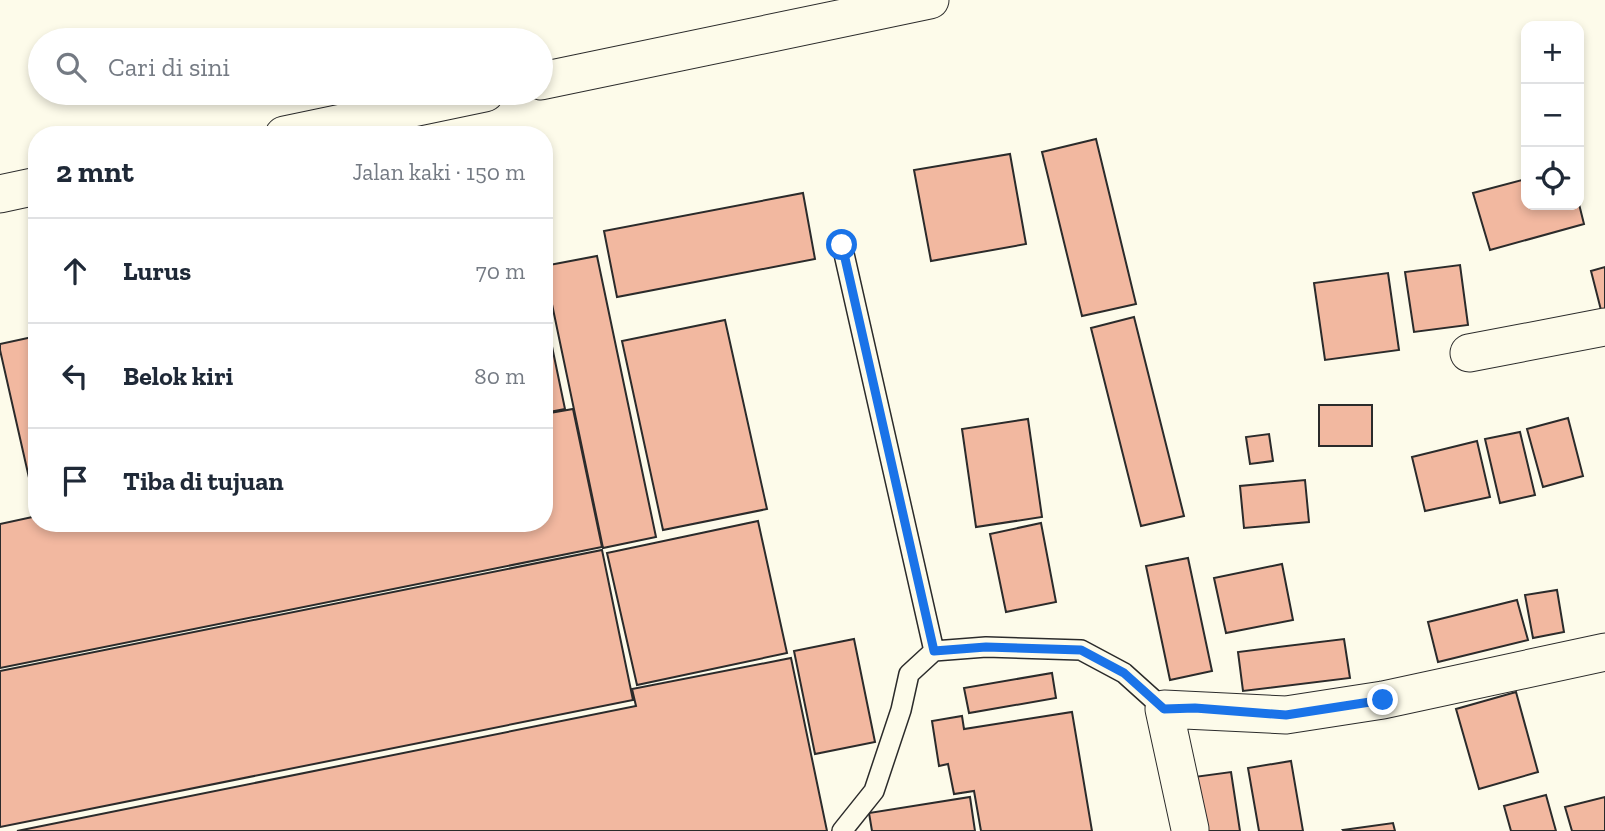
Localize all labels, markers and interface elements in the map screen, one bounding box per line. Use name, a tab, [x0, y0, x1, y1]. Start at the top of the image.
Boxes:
map controls	[1521, 21, 1584, 210]
button: +	[1521, 21, 1584, 84]
search box	[28, 28, 553, 105]
icon: search	[52, 48, 90, 86]
text: Cari di sini	[108, 51, 230, 83]
button: −	[1521, 84, 1584, 147]
button: locate	[1521, 147, 1584, 210]
text: 2 mnt	[56, 154, 134, 190]
text: Jalan kaki · 150 m	[353, 158, 525, 186]
route start	[826, 229, 857, 260]
icon: ahead	[56, 252, 94, 290]
text: Lurus	[123, 255, 191, 287]
text: 70 m	[476, 257, 525, 285]
icon: left	[56, 357, 94, 395]
text: Belok kiri	[123, 360, 233, 392]
text: 80 m	[474, 362, 525, 390]
icon: arrive	[56, 462, 94, 500]
text: Tiba di tujuan	[123, 465, 284, 497]
route end	[1367, 684, 1398, 715]

